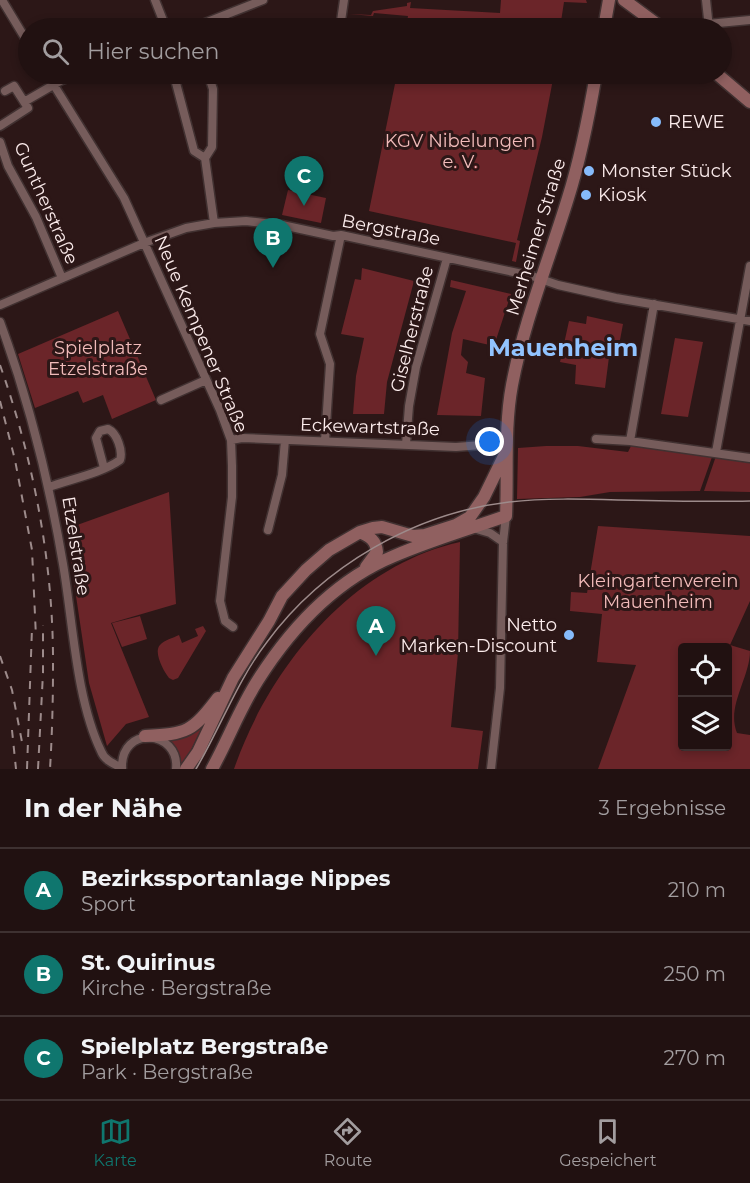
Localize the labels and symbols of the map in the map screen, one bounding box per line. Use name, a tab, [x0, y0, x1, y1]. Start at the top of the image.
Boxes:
place label: REWE	[668, 111, 725, 133]
marker: REWE	[649, 115, 663, 129]
park label: KGV Nibelungen e. V.	[385, 130, 535, 173]
street label: Guntherstraße	[9, 138, 83, 268]
pin: C	[284, 156, 324, 206]
street label: Merheimer Straße	[502, 156, 570, 318]
place label: Monster Stück	[601, 160, 732, 182]
marker: Monster Stück	[582, 164, 596, 178]
place label: Kiosk	[598, 184, 647, 206]
marker: Kiosk	[579, 188, 593, 202]
street label: Bergstraße	[340, 210, 442, 250]
pin: B	[254, 218, 292, 268]
street label: Neue Kempener Straße	[149, 232, 253, 436]
street label: Giselherstraße	[386, 263, 438, 395]
district label: Mauenheim	[488, 333, 638, 362]
park label: Spielplatz Etzelstraße	[48, 337, 148, 380]
street label: Eckewartstraße	[300, 414, 440, 440]
your location	[475, 427, 504, 456]
street label: Etzelstraße	[57, 495, 95, 597]
park label: Kleingartenverein Mauenheim	[577, 570, 739, 613]
pin: A	[356, 606, 395, 656]
place label: Netto Marken-Discount	[400, 614, 557, 657]
marker: Netto Marken-Discount	[562, 628, 576, 642]

